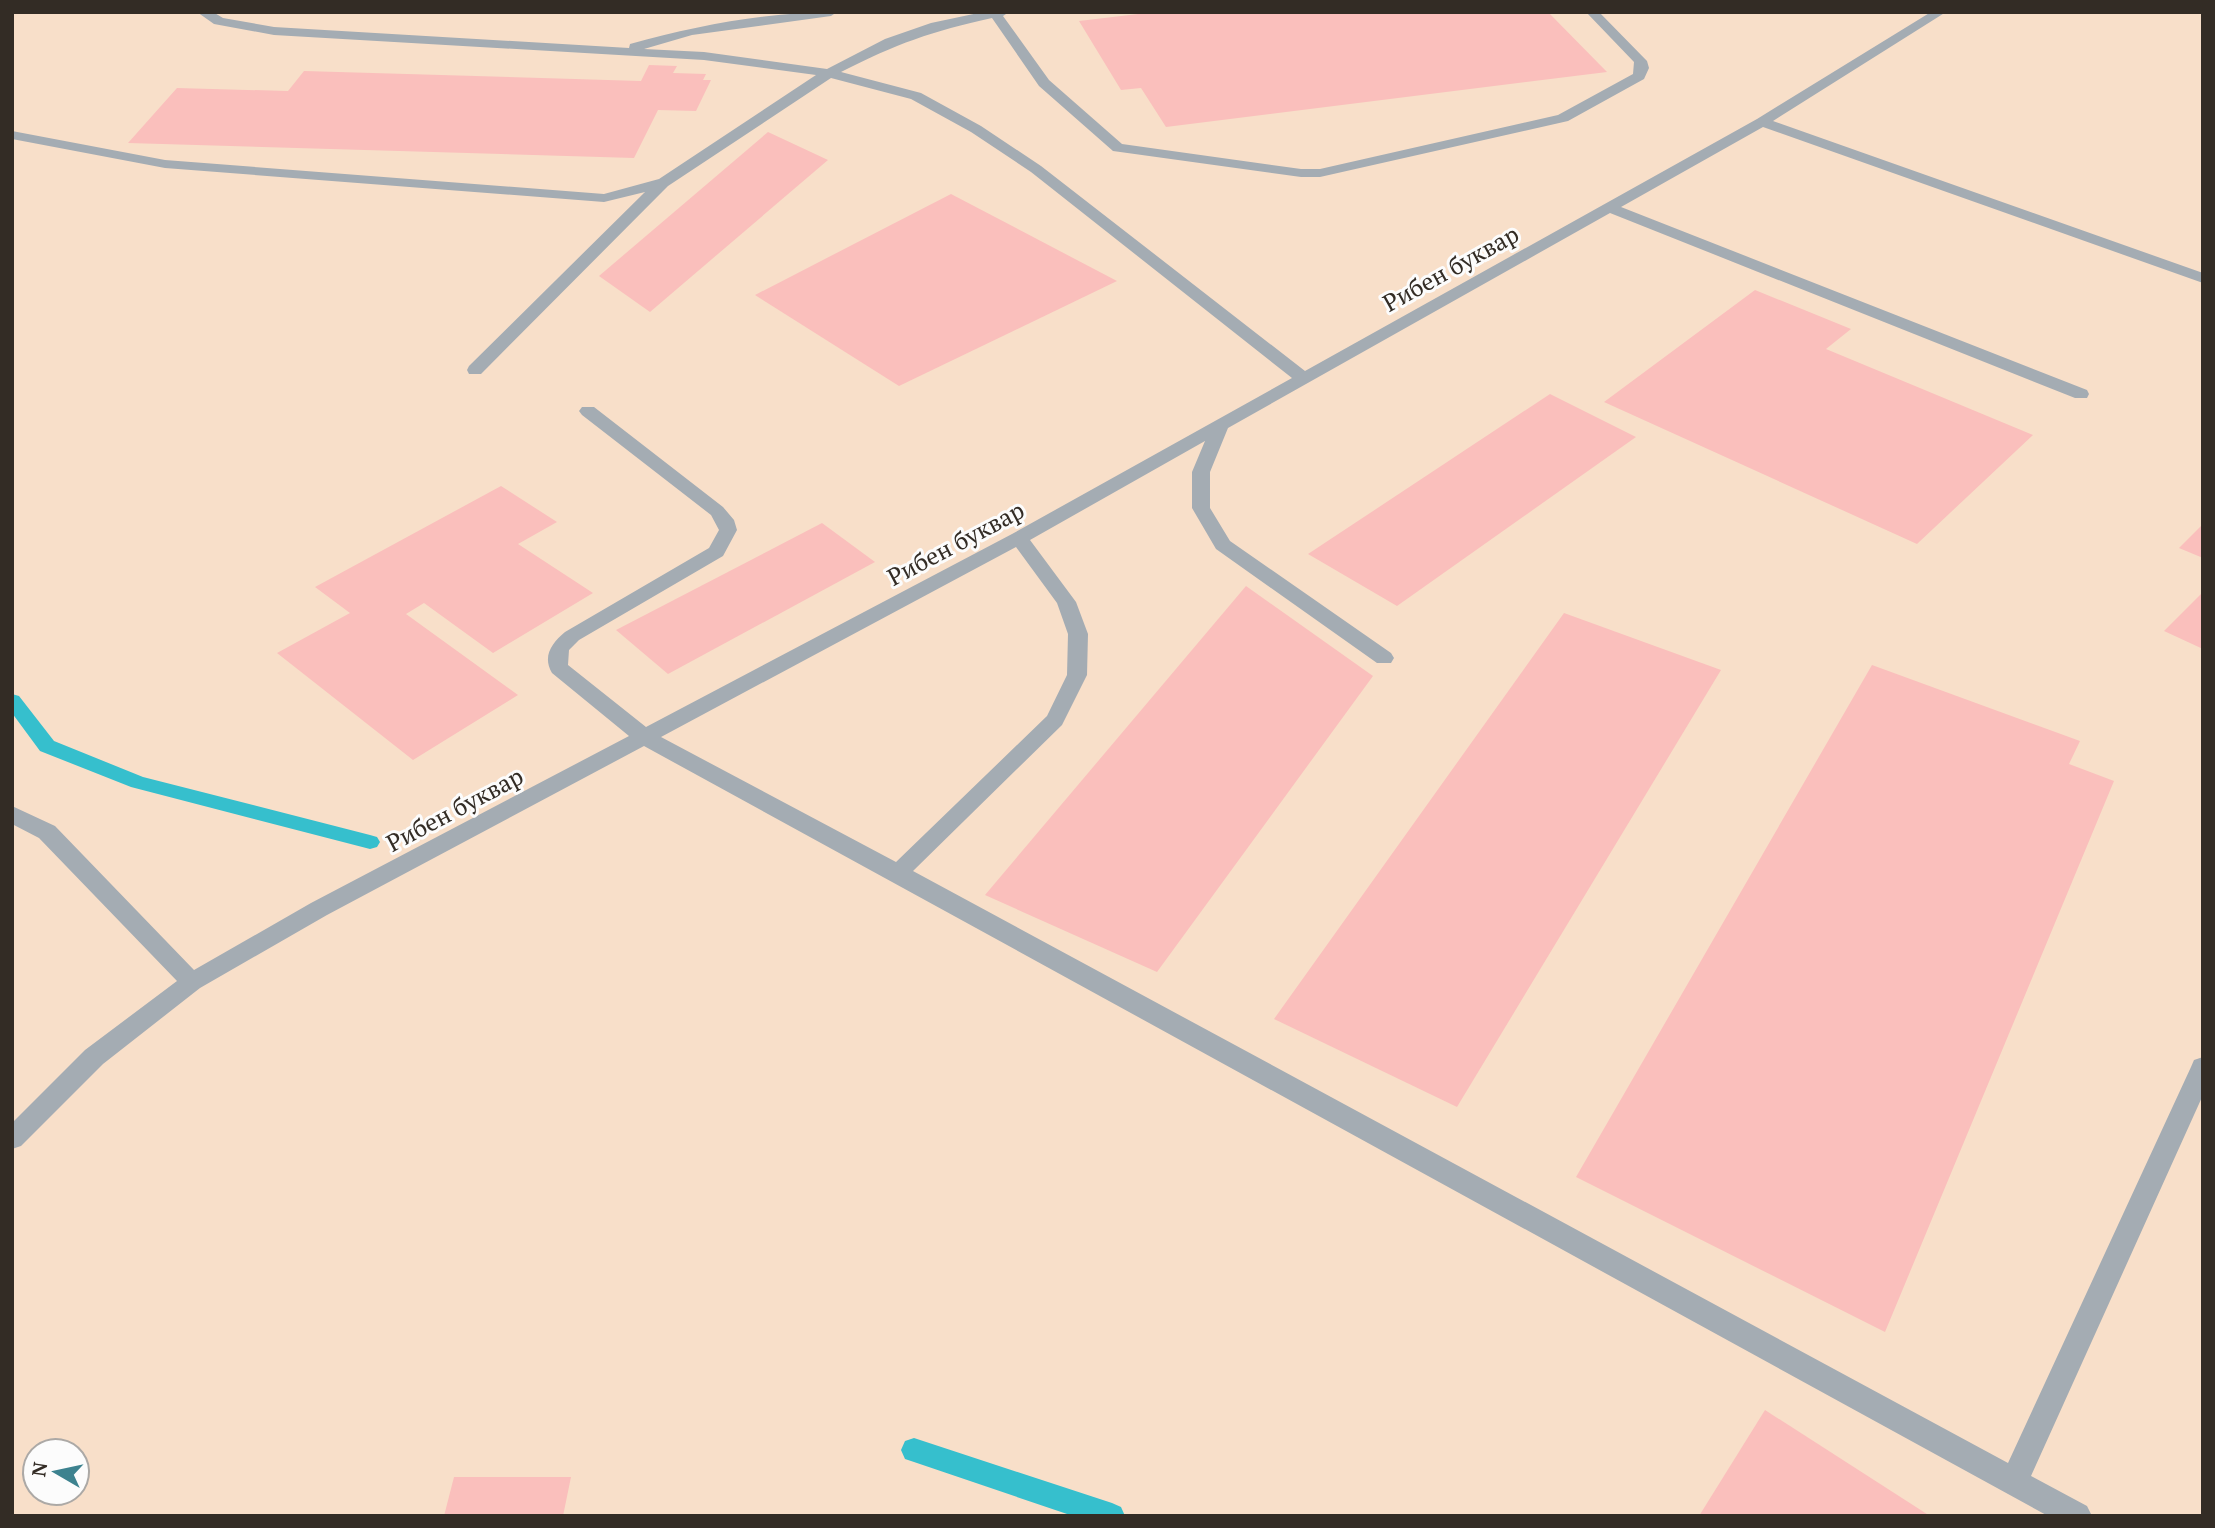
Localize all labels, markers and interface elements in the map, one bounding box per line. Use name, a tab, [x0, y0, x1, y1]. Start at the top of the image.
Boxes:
street label: Рибен буквар	[1377, 218, 1524, 319]
street label: Рибен буквар	[881, 494, 1030, 593]
street label: Рибен буквар	[380, 760, 529, 859]
north arrow	[21, 1437, 91, 1507]
text: N	[25, 1460, 52, 1478]

